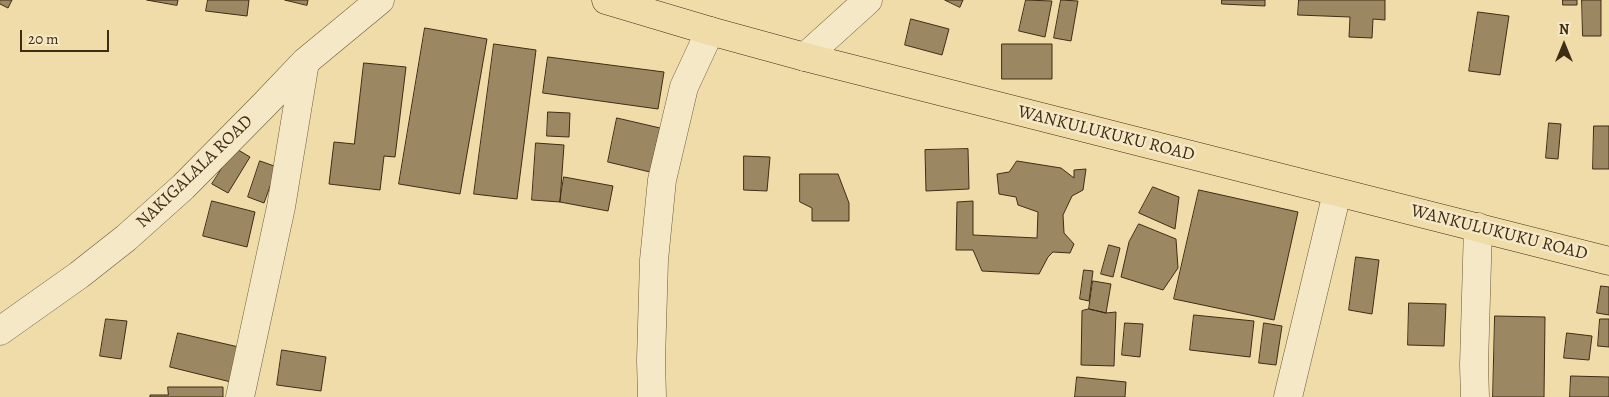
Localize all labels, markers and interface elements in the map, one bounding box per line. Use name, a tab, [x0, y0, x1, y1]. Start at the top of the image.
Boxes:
scale bar	[22, 20, 111, 52]
north arrow	[1539, 20, 1589, 70]
text: N	[1559, 20, 1569, 39]
text: 20 m	[28, 29, 59, 49]
street label: WANKULUKUKU ROAD	[1015, 102, 1197, 166]
street label: NAKIGALALA ROAD	[132, 111, 258, 233]
street label: WANKULUKUKU ROAD	[1408, 201, 1590, 265]

